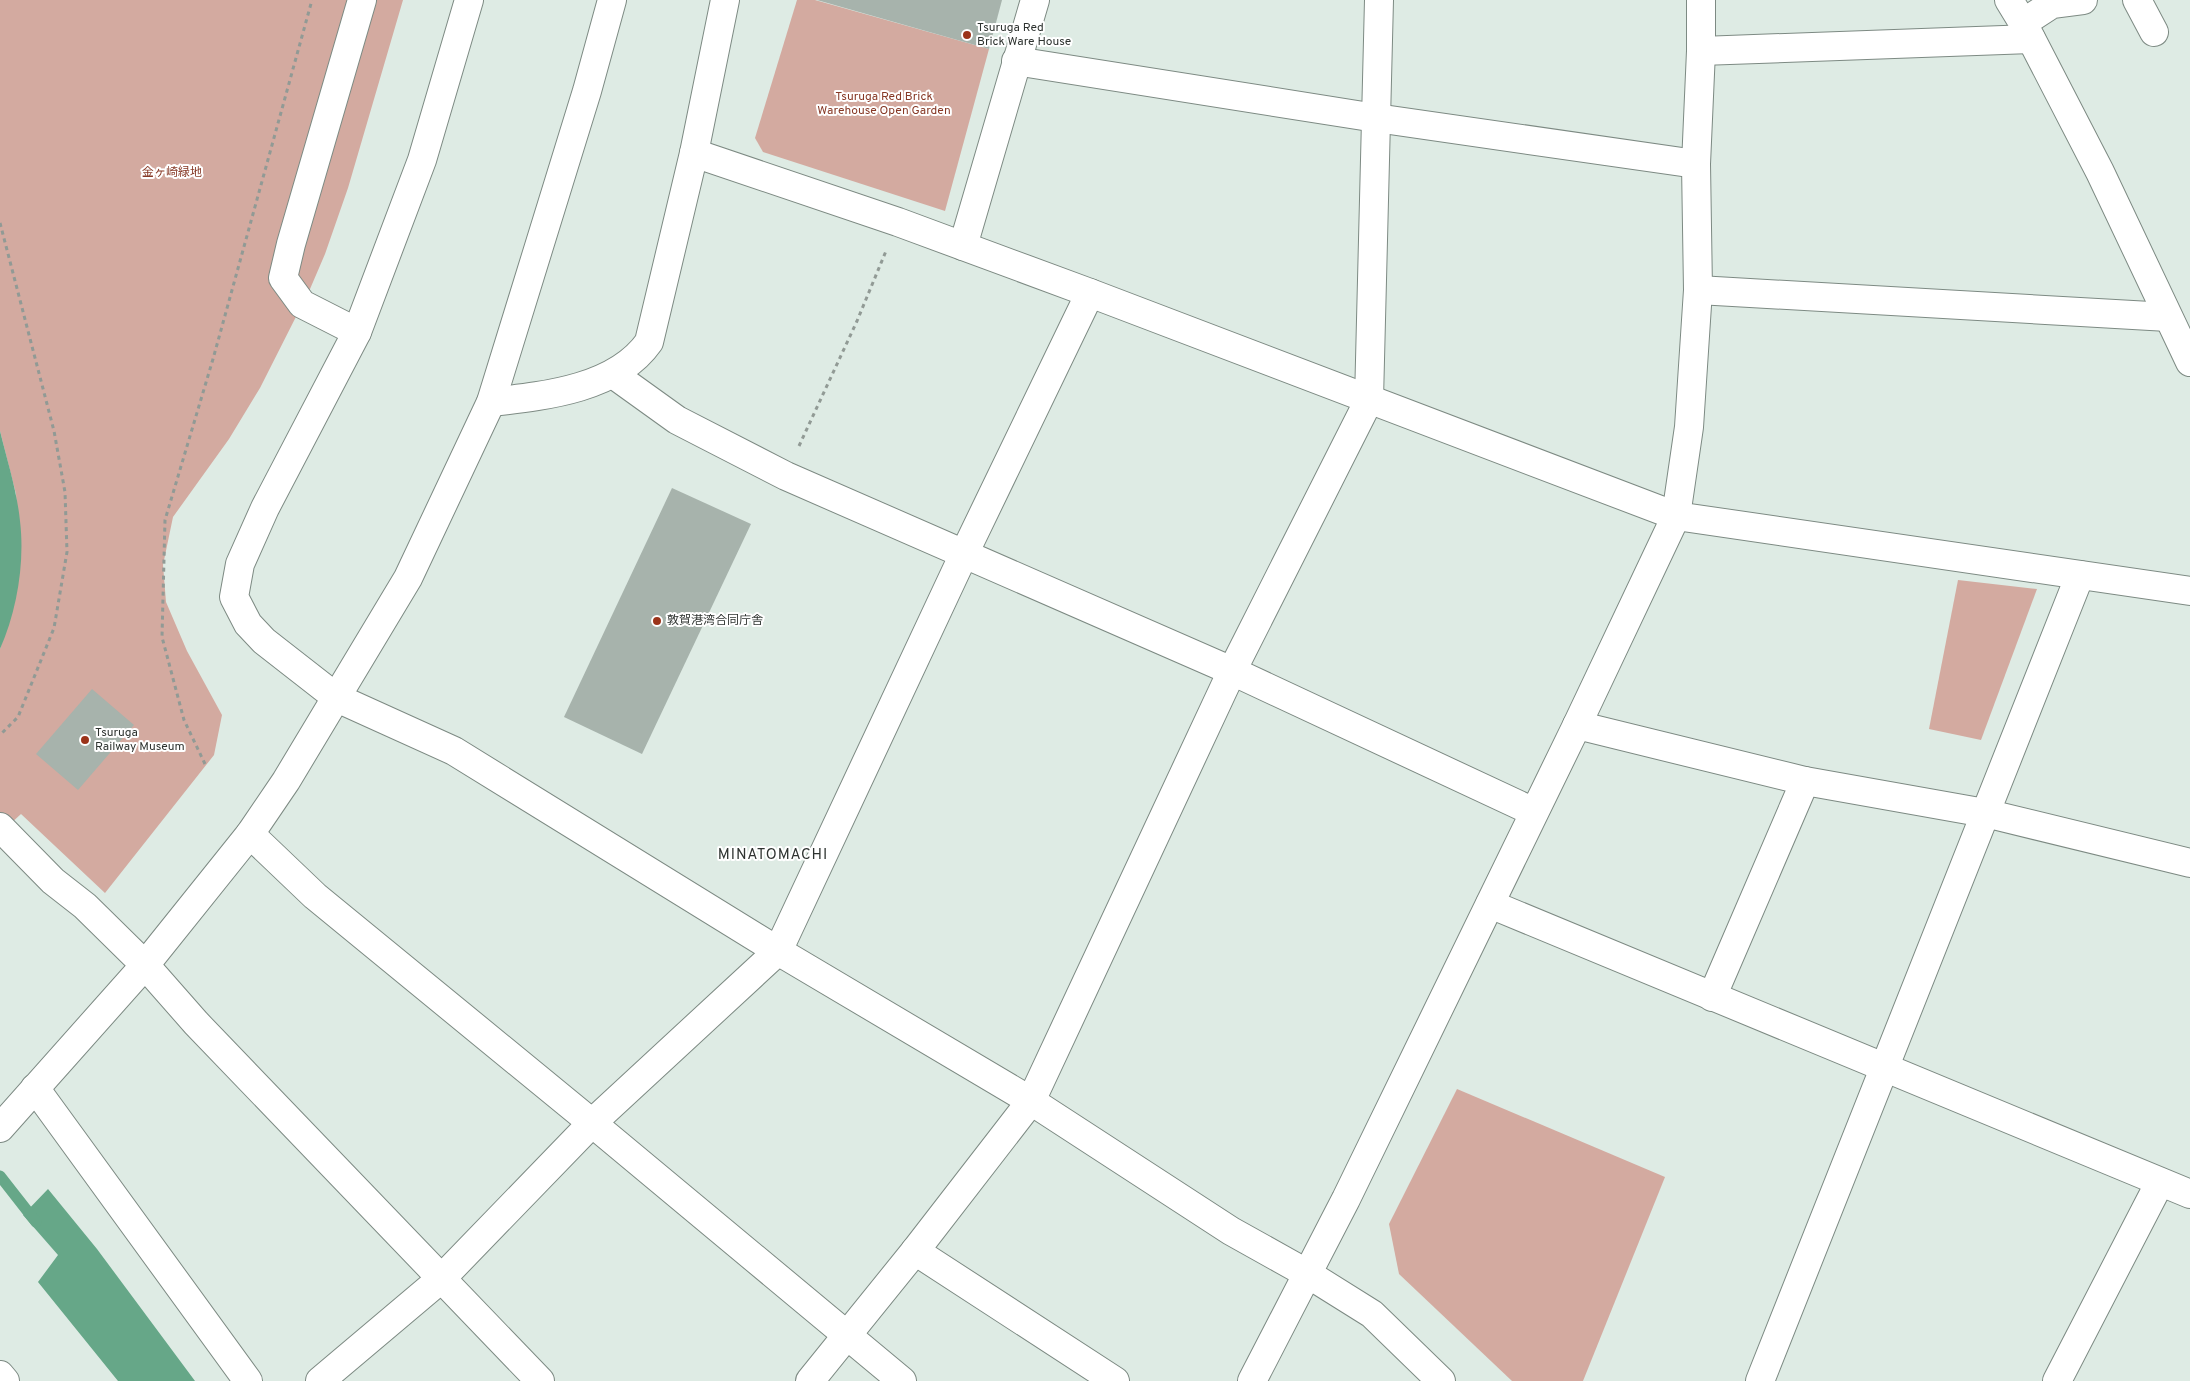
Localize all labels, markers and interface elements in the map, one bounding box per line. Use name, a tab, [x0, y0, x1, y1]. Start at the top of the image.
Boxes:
place label: Tsuruga Red Brick Ware House	[977, 20, 1071, 50]
marker: Tsuruga Red Brick Ware House	[961, 29, 973, 41]
park label: Tsuruga Red Brick Warehouse Open Garden	[817, 89, 951, 119]
park label: 金ヶ崎緑地	[142, 165, 202, 181]
place label: 敦賀港湾合同庁舎	[667, 613, 763, 629]
marker: 敦賀港湾合同庁舎	[651, 615, 663, 627]
place label: Tsuruga Railway Museum	[95, 725, 185, 755]
marker: Tsuruga Railway Museum	[79, 734, 91, 746]
district label: MINATOMACHI	[718, 846, 828, 865]

